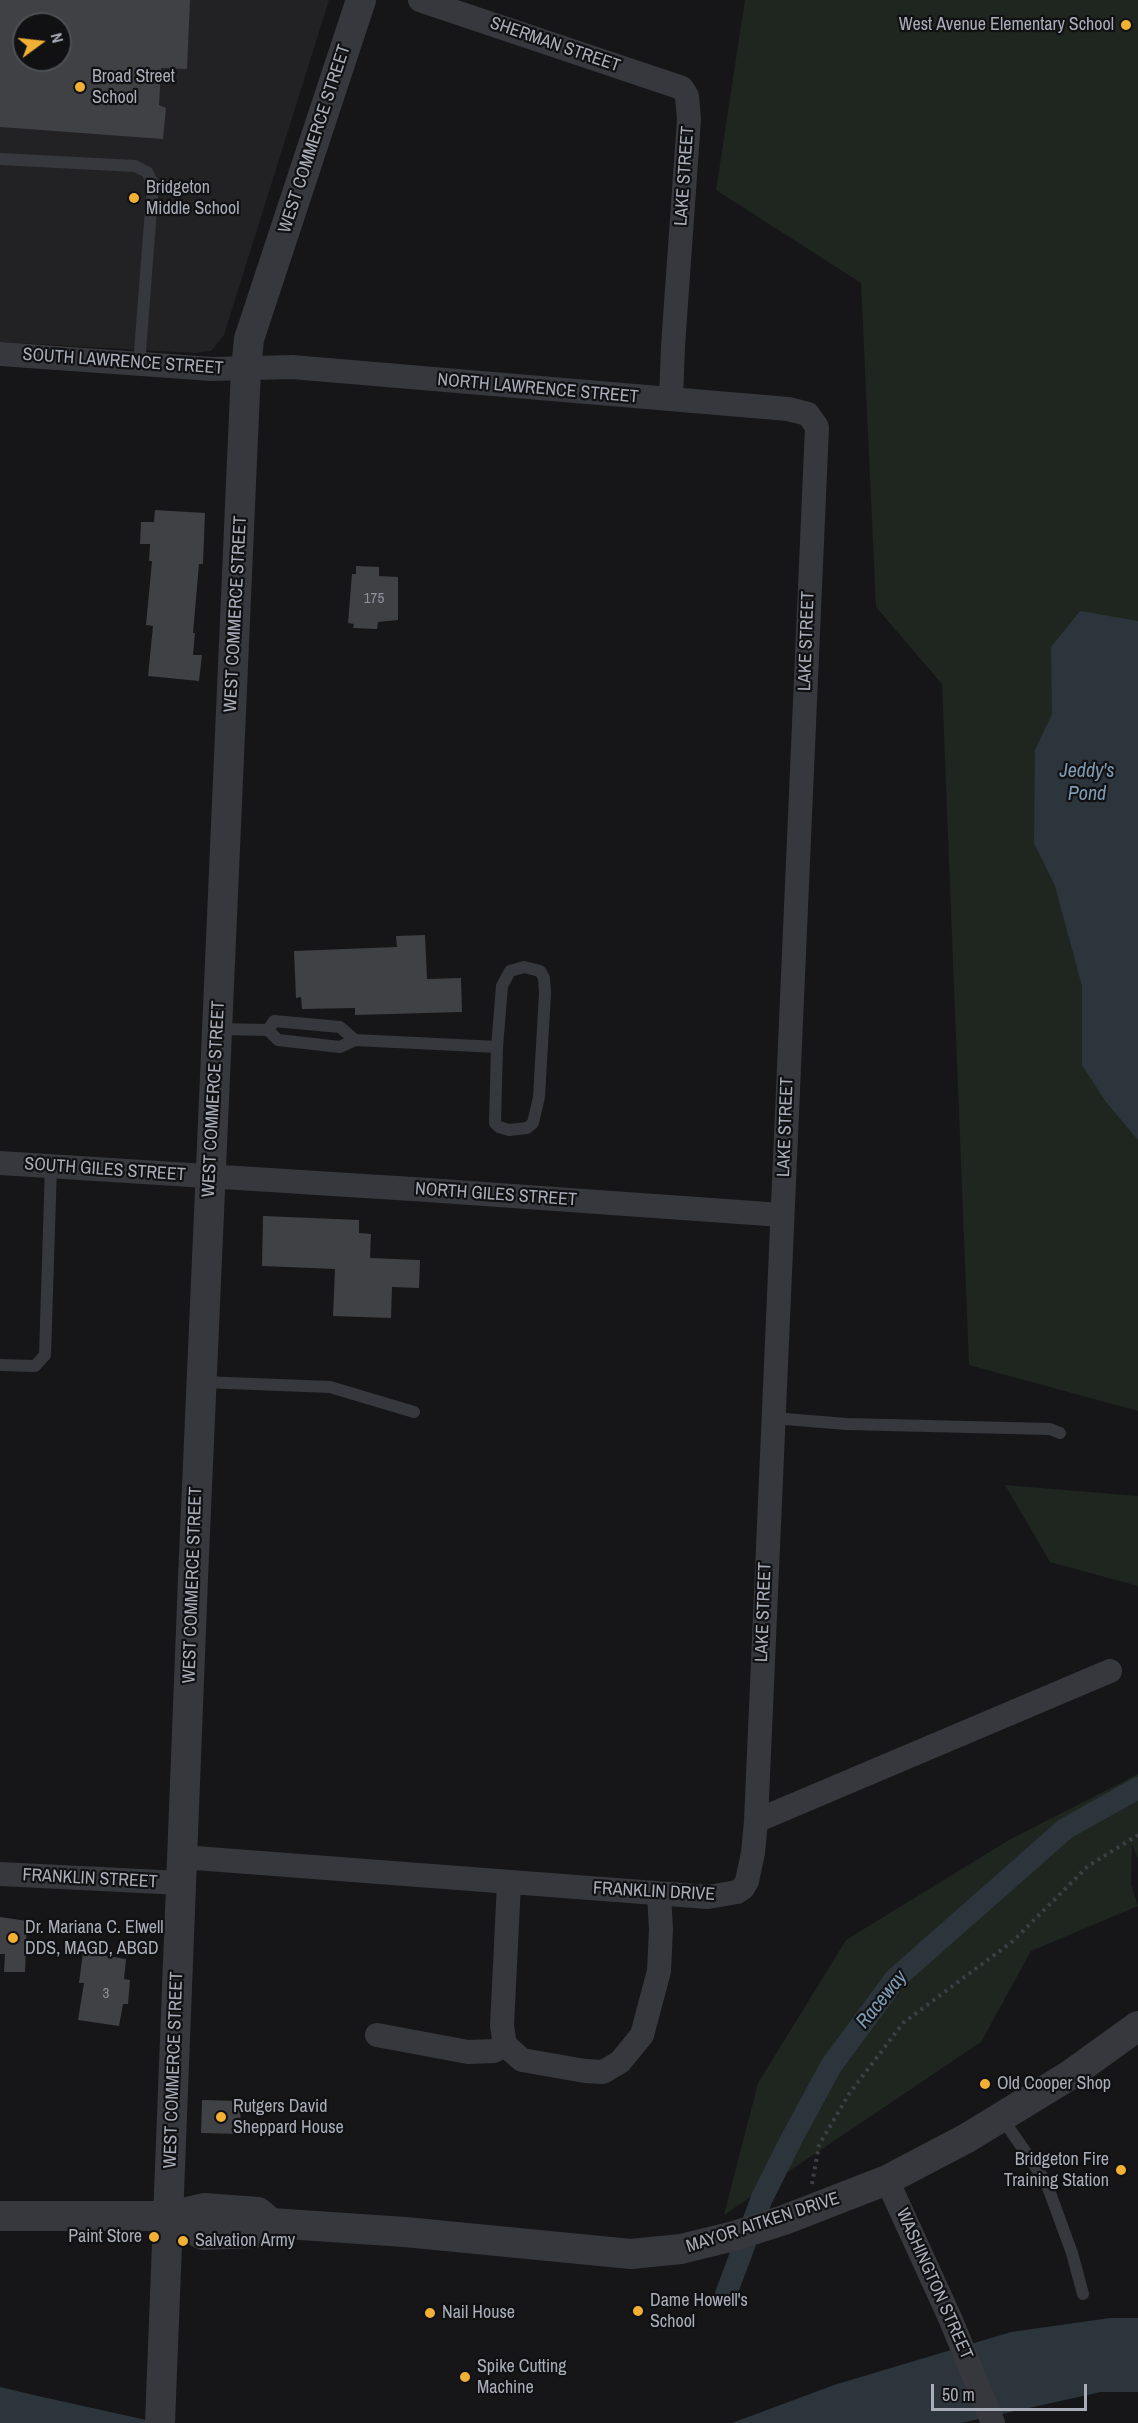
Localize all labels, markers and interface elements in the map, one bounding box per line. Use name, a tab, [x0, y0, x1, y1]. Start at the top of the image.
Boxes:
north arrow	[12, 12, 72, 72]
street label: SHERMAN STREET	[487, 13, 623, 77]
place label: West Avenue Elementary School	[899, 14, 1114, 36]
marker: West Avenue Elementary School	[1119, 18, 1133, 32]
text: N	[46, 30, 69, 45]
street label: WEST COMMERCE STREET	[274, 42, 356, 236]
place label: Broad Street School	[92, 66, 175, 109]
marker: Broad Street School	[73, 80, 87, 94]
street label: LAKE STREET	[671, 125, 699, 227]
place label: Bridgeton Middle School	[146, 177, 240, 219]
marker: Bridgeton Middle School	[127, 191, 141, 205]
street label: SOUTH LAWRENCE STREET	[22, 344, 224, 380]
street label: NORTH LAWRENCE STREET	[437, 369, 639, 409]
street label: WEST COMMERCE STREET	[220, 515, 252, 713]
house number: 175	[364, 590, 384, 608]
street label: LAKE STREET	[794, 591, 820, 691]
water label: Jeddy's Pond	[1059, 760, 1115, 807]
street label: WEST COMMERCE STREET	[198, 1000, 230, 1198]
street label: LAKE STREET	[773, 1077, 799, 1177]
street label: SOUTH GILES STREET	[24, 1154, 186, 1186]
street label: NORTH GILES STREET	[414, 1179, 578, 1211]
street label: WEST COMMERCE STREET	[179, 1486, 207, 1684]
street label: LAKE STREET	[751, 1562, 777, 1662]
street label: FRANKLIN STREET	[22, 1865, 158, 1893]
street label: FRANKLIN DRIVE	[592, 1878, 716, 1906]
place label: Dr. Mariana C. Elwell DDS, MAGD, ABGD	[25, 1917, 164, 1960]
marker: Dr. Mariana C. Elwell DDS, MAGD, ABGD	[6, 1931, 20, 1945]
water label: Raceway	[851, 1966, 913, 2034]
street label: WEST COMMERCE STREET	[160, 1971, 188, 2169]
house number: 3	[103, 1985, 109, 2003]
place label: Old Cooper Shop	[997, 2073, 1111, 2095]
marker: Old Cooper Shop	[978, 2077, 992, 2091]
place label: Rutgers David Sheppard House	[233, 2096, 344, 2138]
marker: Rutgers David Sheppard House	[214, 2110, 228, 2124]
place label: Bridgeton Fire Training Station	[1004, 2149, 1109, 2192]
marker: Bridgeton Fire Training Station	[1114, 2163, 1128, 2177]
street label: MAYOR AITKEN DRIVE	[684, 2188, 842, 2258]
street label: WASHINGTON STREET	[891, 2205, 977, 2363]
place label: Paint Store	[68, 2226, 142, 2248]
marker: Paint Store	[147, 2230, 161, 2244]
place label: Salvation Army	[195, 2230, 295, 2252]
marker: Salvation Army	[176, 2234, 190, 2248]
place label: Dame Howell's School	[650, 2290, 748, 2332]
place label: Nail House	[442, 2302, 515, 2324]
marker: Dame Howell's School	[631, 2304, 645, 2318]
marker: Nail House	[423, 2306, 437, 2320]
place label: Spike Cutting Machine	[477, 2356, 566, 2398]
marker: Spike Cutting Machine	[458, 2370, 472, 2384]
scale bar	[934, 2372, 1090, 2410]
text: 50 m	[942, 2382, 975, 2407]

